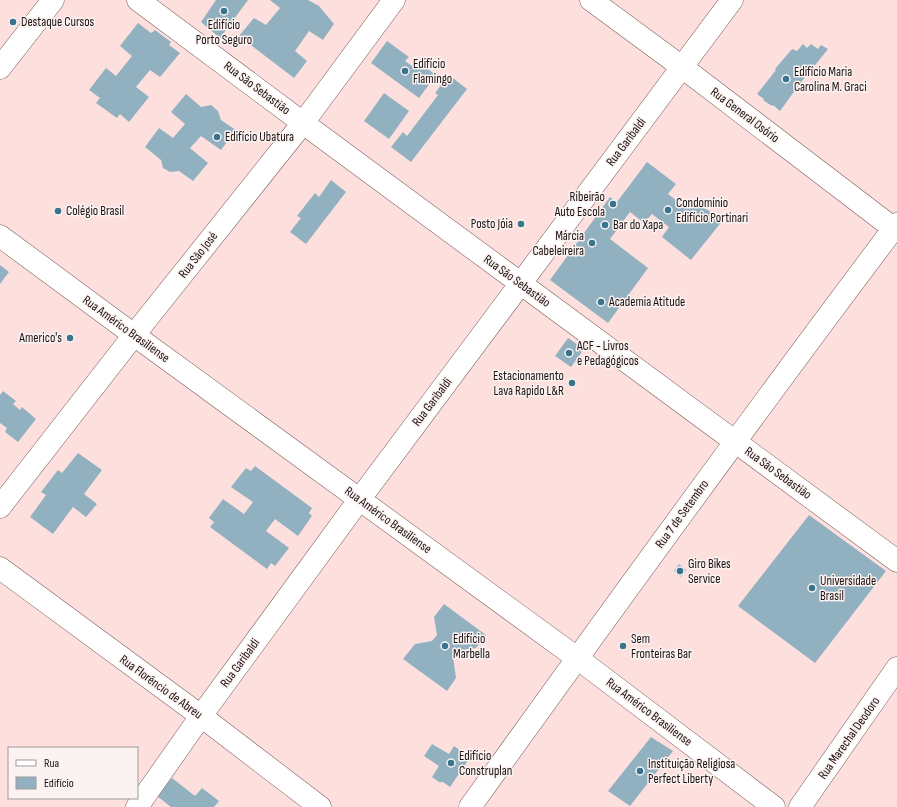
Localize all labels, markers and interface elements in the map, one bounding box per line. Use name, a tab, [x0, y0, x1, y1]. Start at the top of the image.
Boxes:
marker: Edifício Porto Seguro	[219, 6, 229, 16]
place label: Destaque Cursos	[21, 14, 95, 30]
marker: Destaque Cursos	[8, 17, 18, 27]
place label: Edifício Porto Seguro	[196, 17, 252, 48]
place label: Edifício Flamingo	[413, 56, 452, 87]
street label: Rua São Sebastião	[221, 58, 293, 118]
place label: Edifício Maria Carolina M. Graci	[794, 64, 867, 95]
marker: Edifício Flamingo	[400, 66, 410, 76]
marker: Edifício Maria Carolina M. Graci	[781, 74, 791, 84]
street label: Rua General Osório	[707, 84, 783, 146]
street label: Rua Garibaldi	[603, 115, 649, 169]
place label: Edifício Ubatura	[225, 129, 294, 145]
marker: Edifício Ubatura	[212, 132, 222, 142]
place label: Ribeirão Auto Escola	[554, 189, 605, 220]
place label: Condomínio Edifício Portinari	[676, 195, 748, 226]
marker: Ribeirão Auto Escola	[608, 199, 618, 209]
place label: Colégio Brasil	[66, 203, 124, 219]
marker: Condomínio Edifício Portinari	[663, 205, 673, 215]
marker: Colégio Brasil	[53, 206, 63, 216]
place label: Posto Jóia	[471, 216, 513, 232]
place label: Bar do Xapa	[613, 217, 663, 233]
marker: Posto Jóia	[516, 219, 526, 229]
marker: Bar do Xapa	[600, 220, 610, 230]
place label: Márcia Cabeleireira	[533, 228, 584, 259]
street label: Rua São José	[175, 229, 221, 281]
marker: Márcia Cabeleireira	[587, 238, 597, 248]
street label: Rua São Sebastião	[480, 251, 554, 311]
street label: Rua Américo Brasiliense	[79, 292, 173, 366]
place label: Academia Atitude	[608, 294, 685, 310]
marker: Academia Atitude	[596, 297, 606, 307]
place label: Americo's	[18, 330, 62, 346]
marker: Americo's	[65, 333, 75, 343]
place label: ACF - Livros e Pedagógicos	[576, 338, 639, 369]
marker: ACF - Livros e Pedagógicos	[564, 348, 574, 358]
place label: Estacionamento Lava Rapido L&R	[493, 368, 564, 399]
street label: Rua Garibaldi	[409, 375, 455, 429]
marker: Estacionamento Lava Rapido L&R	[567, 378, 577, 388]
street label: Rua São Sebastião	[741, 443, 815, 503]
street label: Rua 7 de Setembro	[652, 477, 712, 551]
street label: Rua Américo Brasiliense	[341, 483, 435, 557]
place label: Giro Bikes Service	[688, 556, 731, 587]
marker: Giro Bikes Service	[675, 566, 685, 576]
place label: Universidade Brasil	[820, 573, 876, 604]
marker: Universidade Brasil	[807, 583, 817, 593]
place label: Edifício Marbella	[453, 631, 490, 662]
place label: Sem Fronteiras Bar	[631, 631, 692, 662]
street label: Rua Garibaldi	[217, 635, 263, 691]
marker: Edifício Marbella	[440, 641, 450, 651]
marker: Sem Fronteiras Bar	[618, 641, 628, 651]
street label: Rua Florêncio de Abreu	[116, 652, 206, 722]
street label: Rua Américo Brasiliense	[603, 674, 695, 750]
street label: Rua Marechal Deodoro	[815, 694, 883, 782]
legend	[8, 747, 138, 799]
place label: Edifício Construplan	[459, 748, 512, 779]
text: Rua	[44, 756, 60, 771]
place label: Instituição Religiosa Perfect Liberty	[648, 756, 735, 787]
marker: Edifício Construplan	[446, 758, 456, 768]
marker: Instituição Religiosa Perfect Liberty	[635, 766, 645, 776]
text: Edifício	[44, 776, 74, 791]

